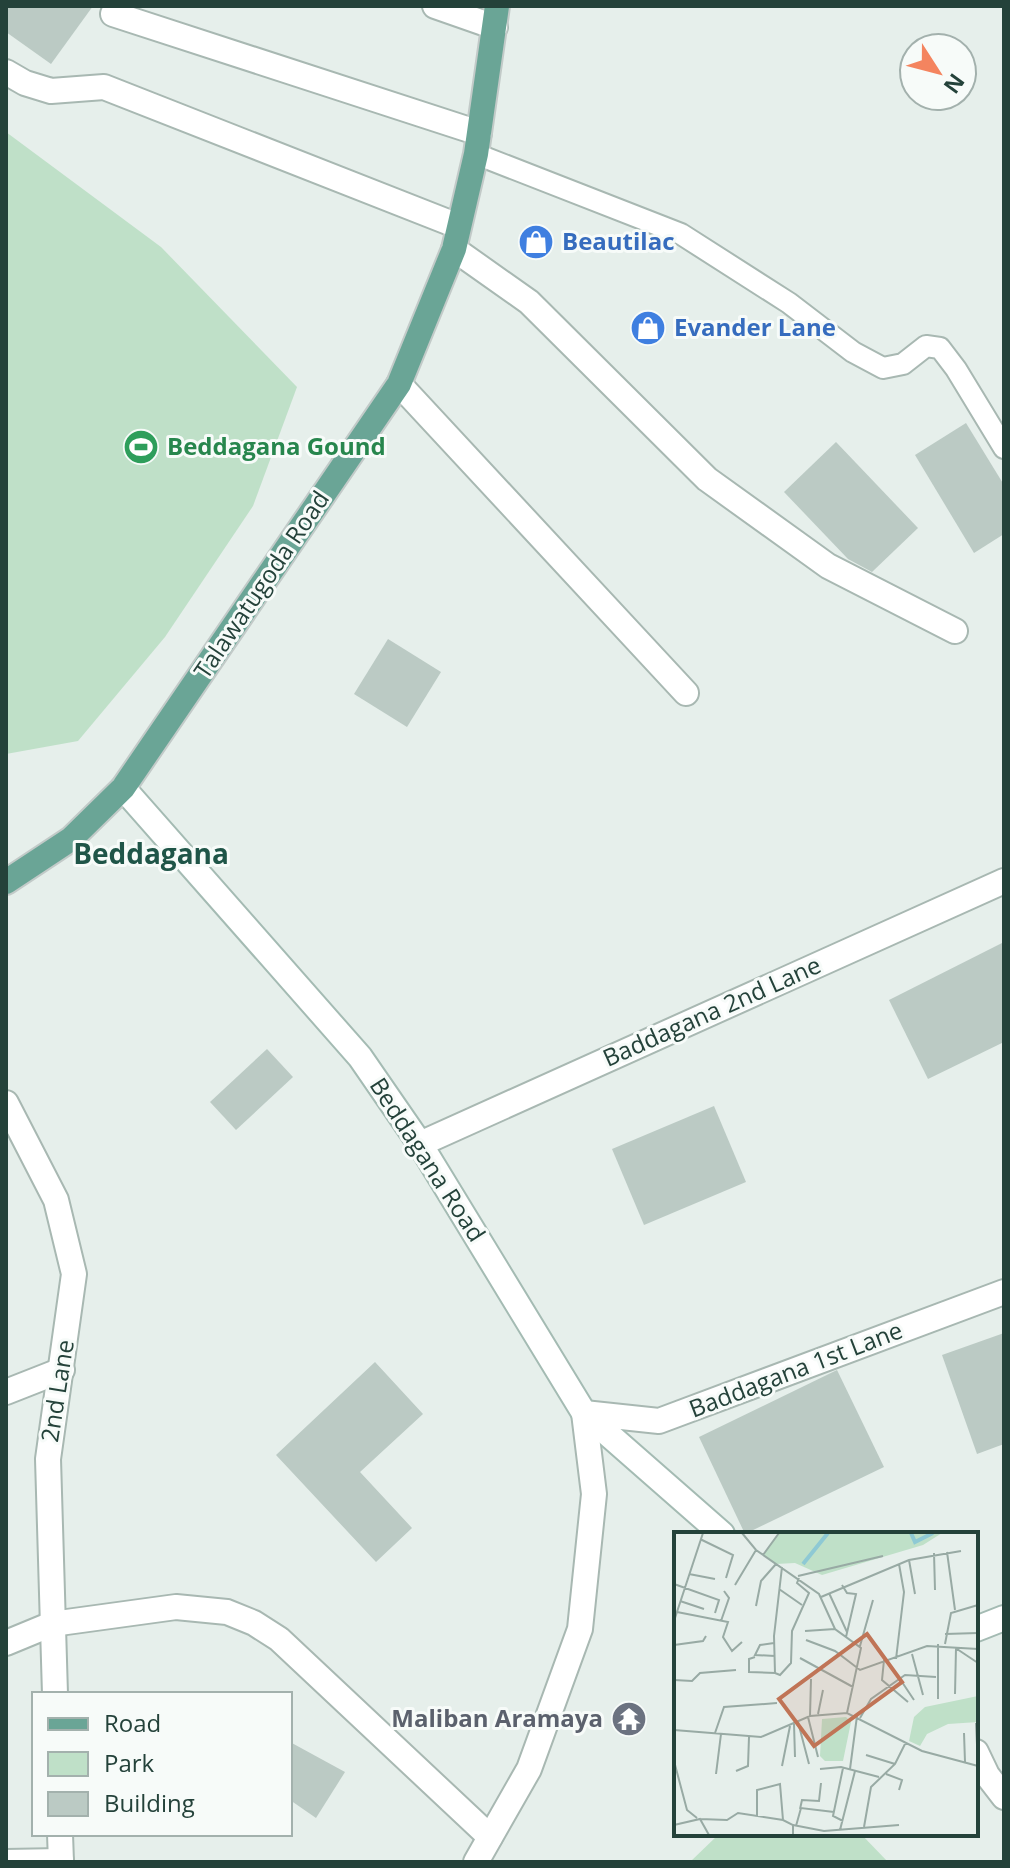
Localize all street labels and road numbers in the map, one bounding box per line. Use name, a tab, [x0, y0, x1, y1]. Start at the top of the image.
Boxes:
street label: Talawatugoda Road	[186, 484, 336, 685]
street label: Baddagana 2nd Lane	[597, 948, 826, 1074]
street label: Beddagana Road	[363, 1071, 494, 1248]
street label: Baddagana 1st Lane	[684, 1313, 907, 1425]
street label: 2nd Lane	[32, 1337, 81, 1444]

